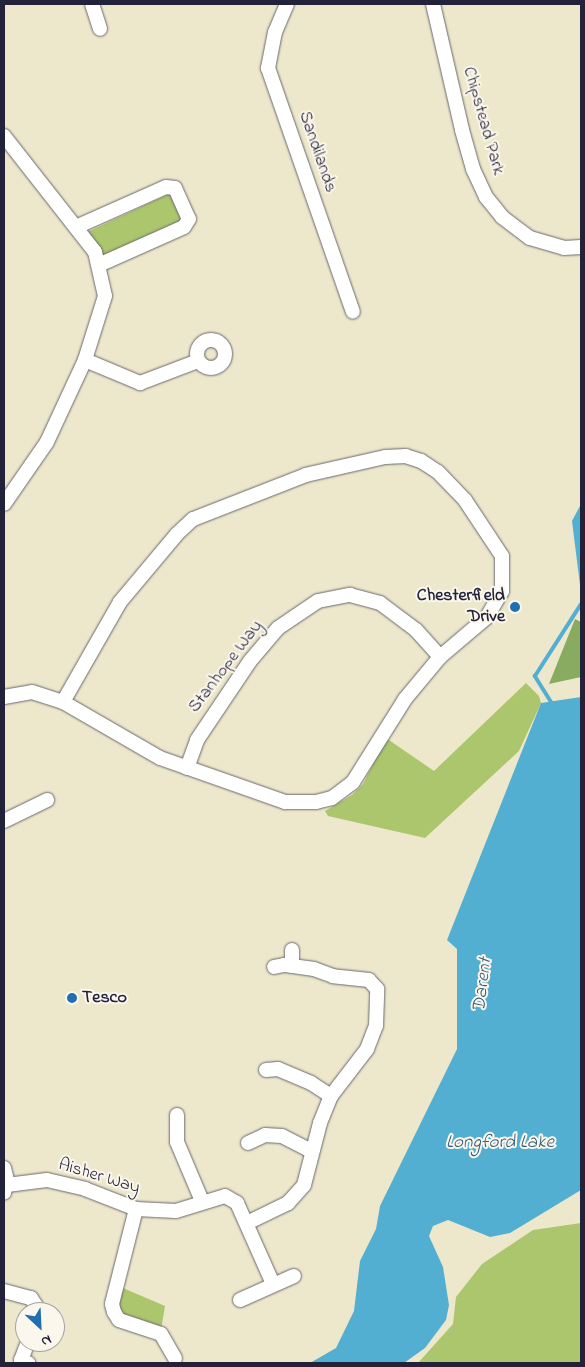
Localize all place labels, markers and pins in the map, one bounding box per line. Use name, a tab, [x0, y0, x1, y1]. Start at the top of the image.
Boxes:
place label: Chesterfield Drive	[417, 586, 505, 628]
marker: Chesterfield Drive	[509, 601, 521, 613]
place label: Tesco	[82, 987, 127, 1009]
marker: Tesco	[66, 992, 78, 1004]

